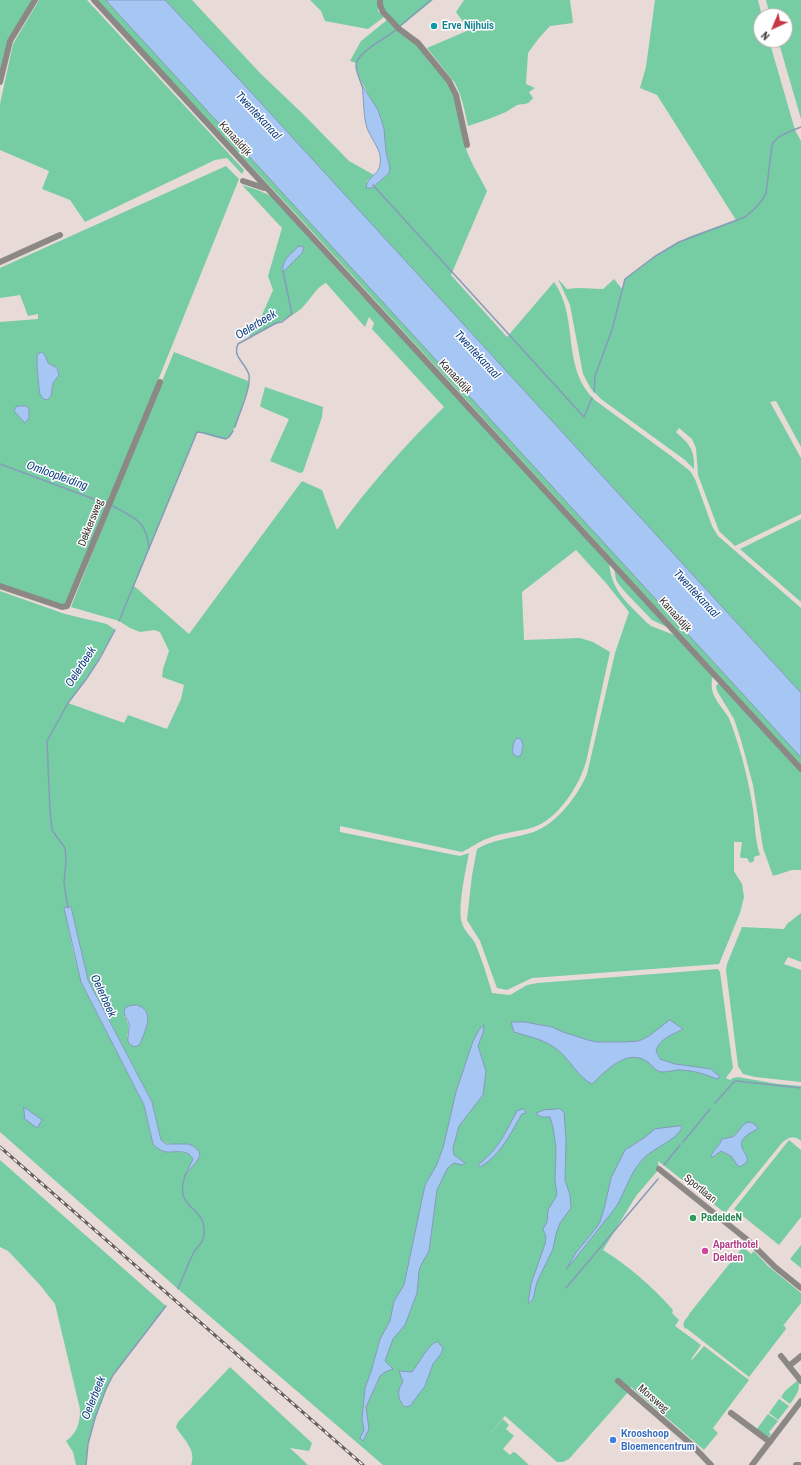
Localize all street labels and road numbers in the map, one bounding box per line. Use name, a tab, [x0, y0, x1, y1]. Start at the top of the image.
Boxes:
street label: Kanaaldijk	[216, 119, 254, 159]
street label: Kanaaldijk	[436, 357, 474, 397]
street label: Dekkersweg	[76, 498, 106, 548]
street label: Kanaaldijk	[656, 595, 694, 635]
street label: Sportlaan	[681, 1172, 719, 1206]
street label: Morsweg	[635, 1382, 671, 1416]

